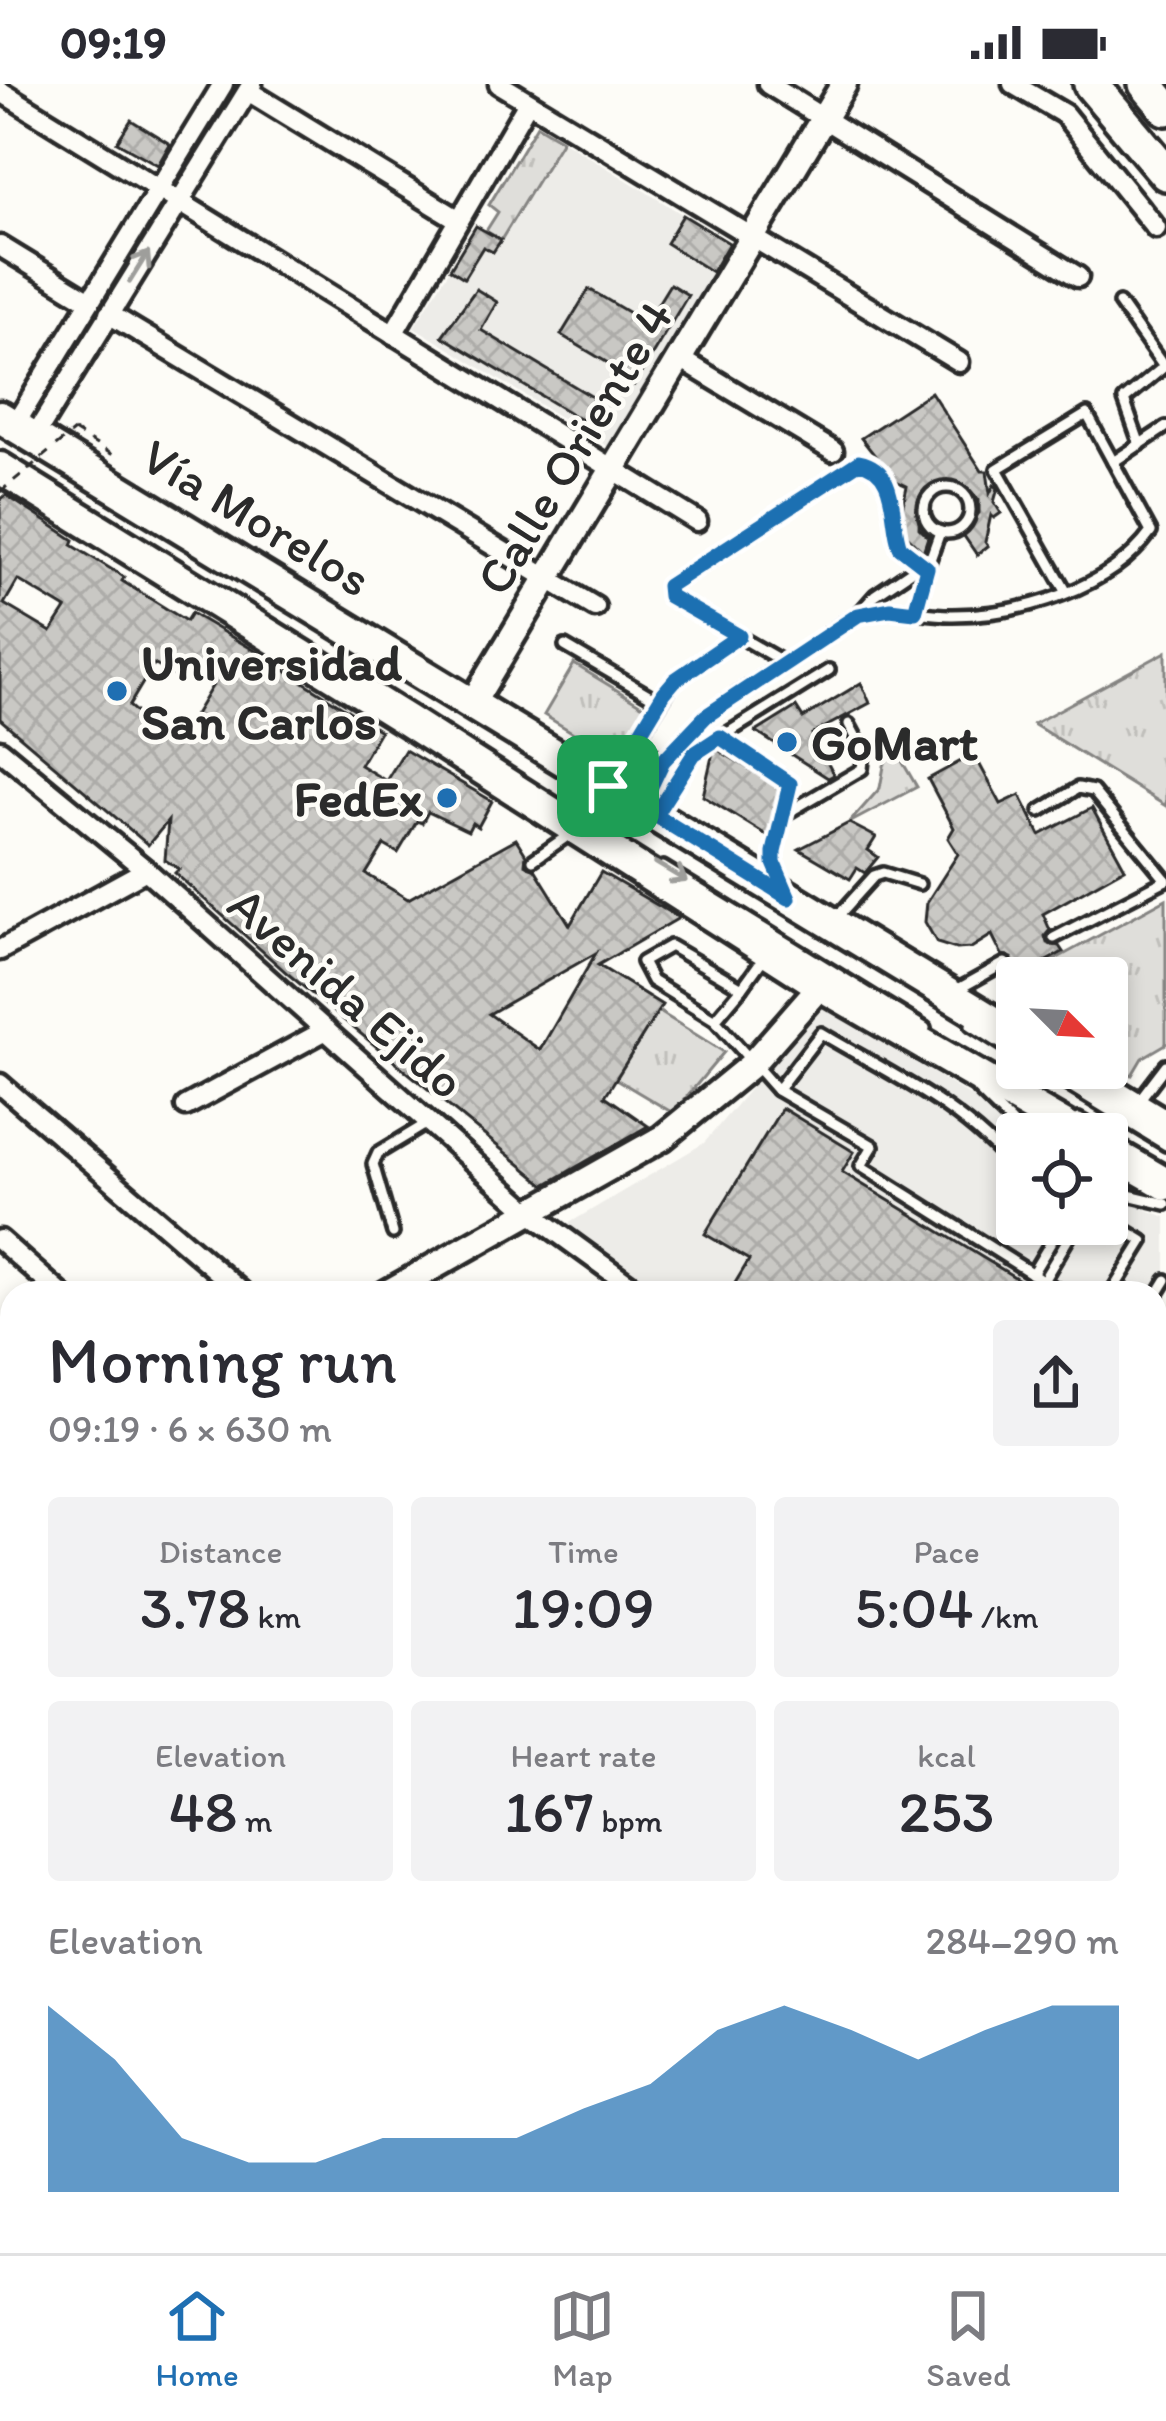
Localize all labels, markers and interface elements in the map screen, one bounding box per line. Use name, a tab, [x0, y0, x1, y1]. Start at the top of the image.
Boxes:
text: 09:19	[60, 15, 167, 69]
one-way arrow	[126, 251, 151, 285]
street label: Calle Oriente 4	[463, 289, 686, 606]
street label: Vía Morelos	[131, 425, 382, 610]
place label: Universidad San Carlos	[141, 632, 402, 752]
marker: Universidad San Carlos	[104, 678, 130, 704]
place label: GoMart	[811, 712, 978, 773]
marker: GoMart	[774, 729, 800, 755]
pin	[557, 735, 659, 837]
icon: arrive	[575, 753, 641, 819]
place label: FedEx	[294, 768, 423, 829]
marker: FedEx	[434, 785, 460, 811]
one-way arrow	[654, 860, 688, 884]
street label: Avenida Ejido	[216, 873, 477, 1111]
north arrow	[996, 957, 1128, 1089]
map controls	[996, 957, 1128, 1245]
button: locate	[996, 1113, 1128, 1245]
text: Morning run	[48, 1320, 397, 1400]
button: share	[993, 1320, 1119, 1446]
text: 09:19 · 6 × 630 m	[48, 1405, 332, 1452]
text: Distance	[159, 1532, 282, 1571]
text: Time	[548, 1532, 619, 1571]
text: Pace	[913, 1532, 980, 1571]
text: 3.78	[140, 1571, 250, 1643]
text: 19:09	[512, 1571, 655, 1643]
text: 5:04	[854, 1571, 974, 1643]
text: km	[250, 1597, 301, 1636]
text: /km	[974, 1597, 1039, 1636]
text: Elevation	[155, 1736, 286, 1775]
text: Heart rate	[510, 1736, 657, 1775]
text: kcal	[917, 1736, 976, 1775]
text: 48	[168, 1775, 237, 1847]
text: 167	[505, 1775, 594, 1847]
text: 253	[899, 1775, 994, 1847]
text: m	[237, 1801, 273, 1840]
text: bpm	[594, 1801, 662, 1840]
text: Elevation	[48, 1917, 203, 1964]
text: 284–290 m	[925, 1917, 1119, 1964]
tab: Home	[155, 2283, 239, 2394]
tab: Map	[549, 2283, 615, 2394]
tab: Saved	[926, 2283, 1011, 2394]

